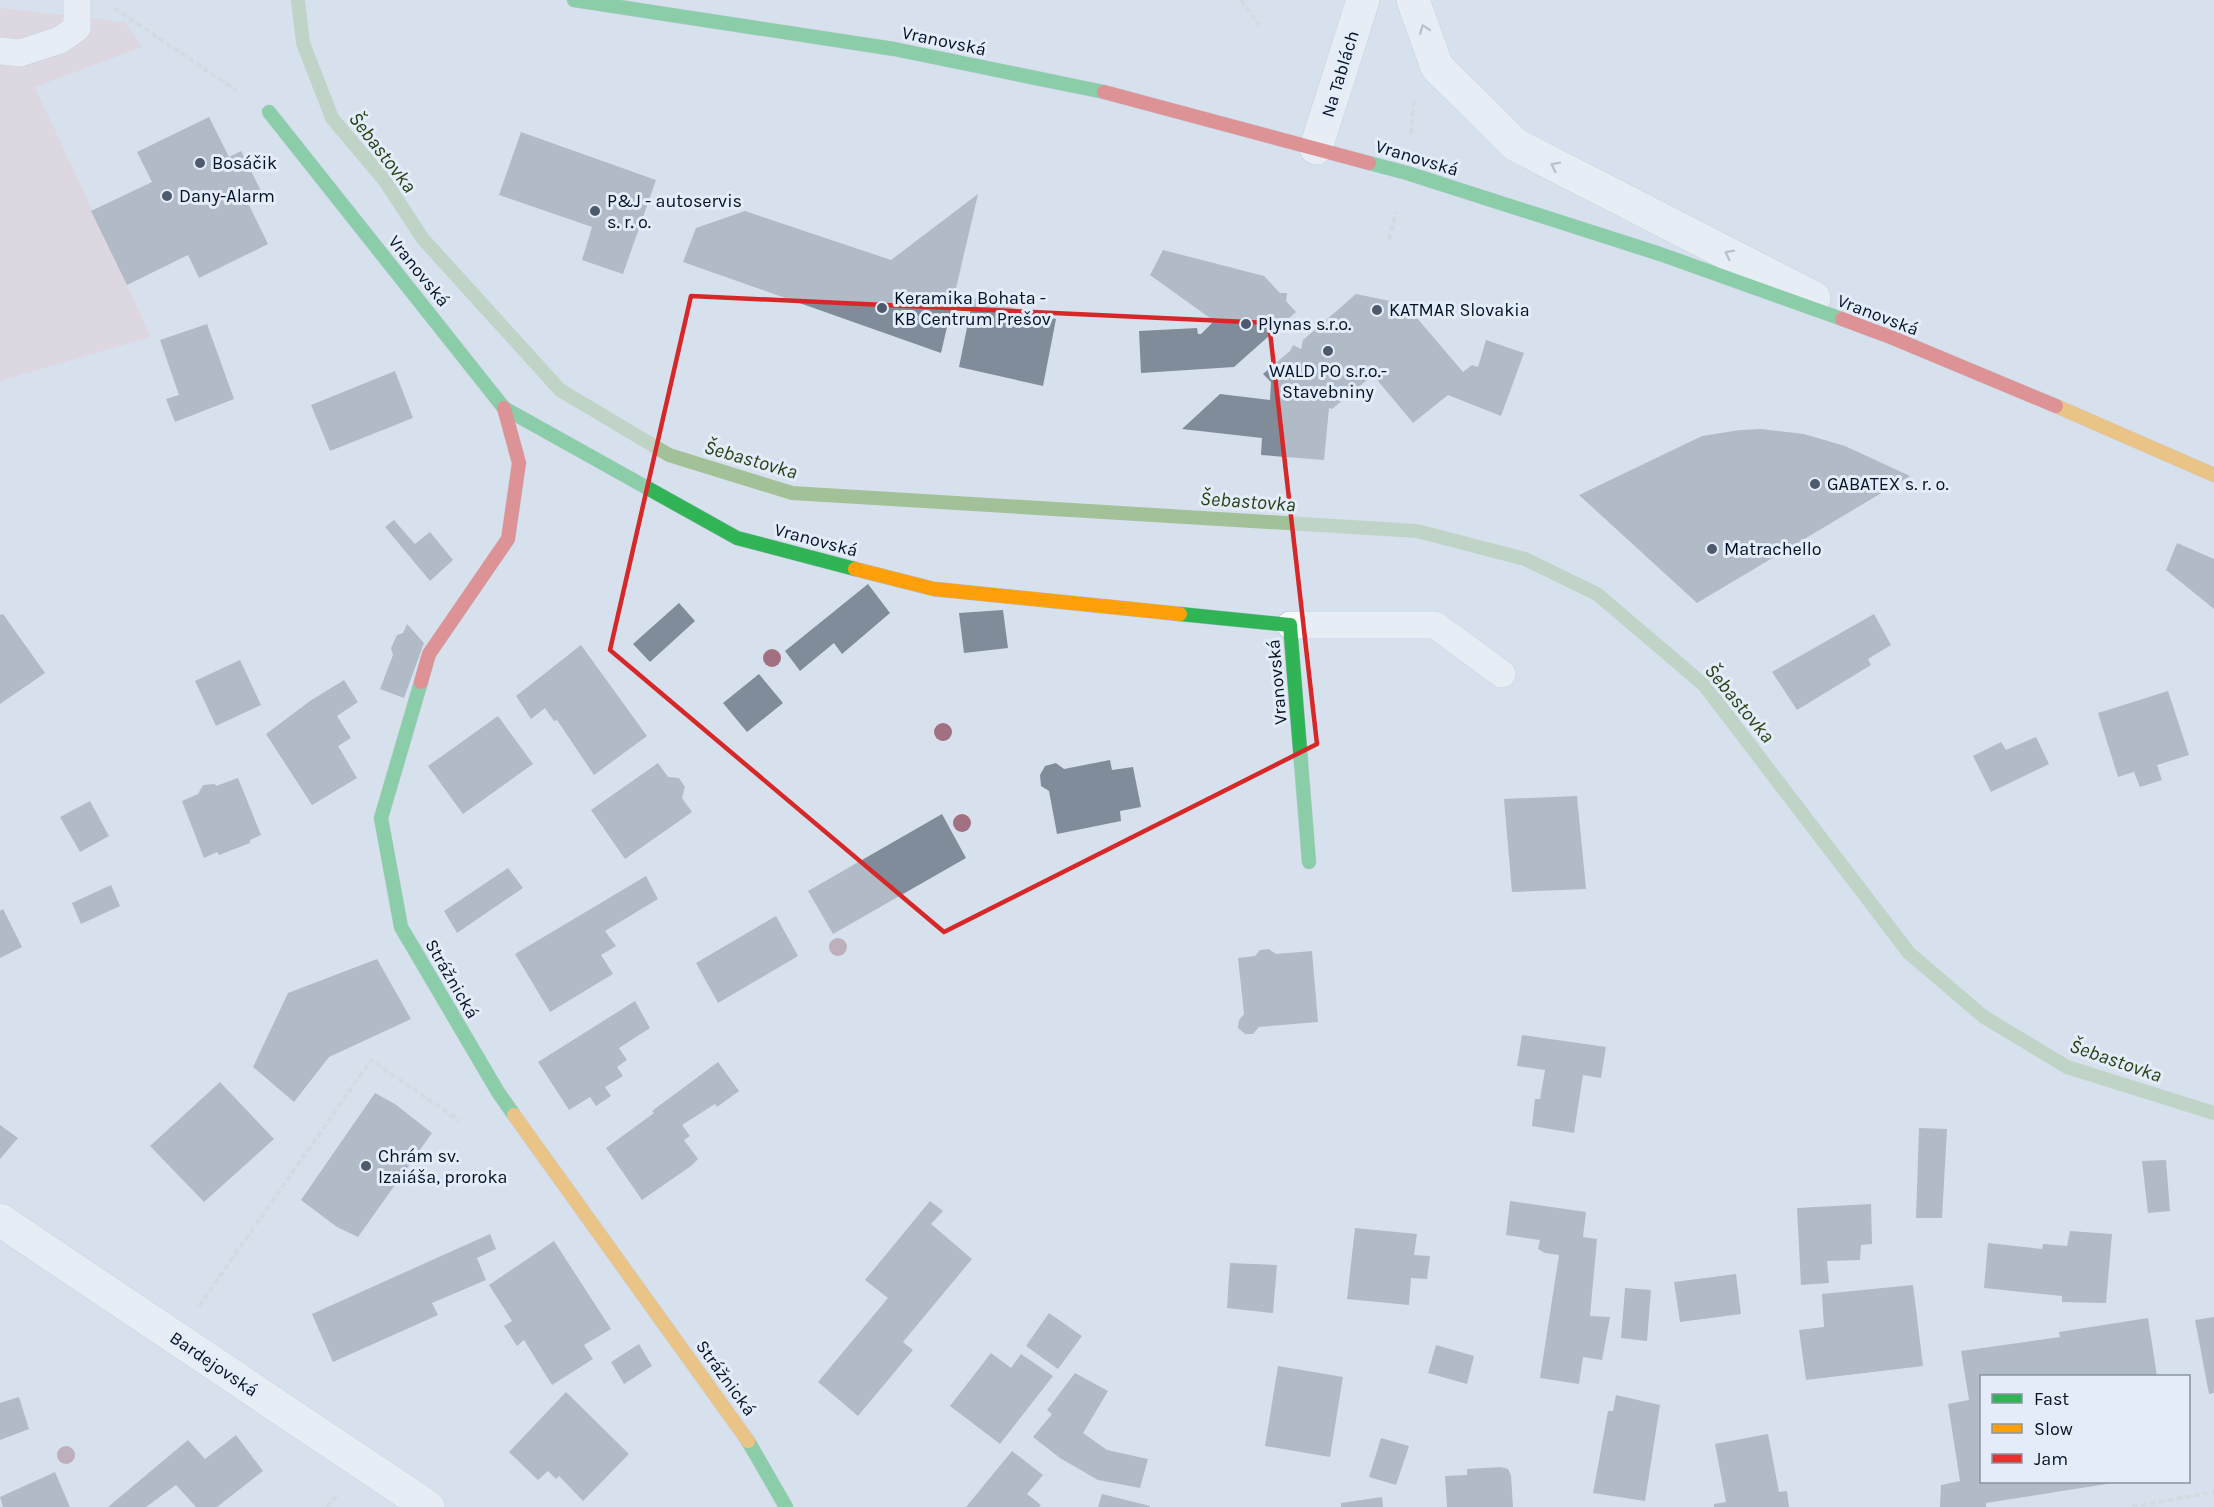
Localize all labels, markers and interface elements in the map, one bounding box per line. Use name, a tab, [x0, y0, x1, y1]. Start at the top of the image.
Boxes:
street label: Vranovská	[900, 21, 988, 61]
one-way arrow	[1418, 25, 1431, 35]
street label: Na Tablách	[1316, 28, 1364, 120]
water label: Šebastovka	[344, 107, 422, 197]
street label: Vranovská	[1373, 135, 1461, 181]
place label: Bosáčik	[212, 152, 277, 174]
marker: Bosáčik	[193, 156, 207, 170]
one-way arrow	[1550, 161, 1561, 173]
place label: Dany-Alarm	[179, 185, 275, 207]
marker: Dany-Alarm	[160, 189, 174, 203]
place label: P&J - autoservis s. r. o.	[607, 190, 742, 233]
marker: P&J - autoservis s. r. o.	[588, 204, 602, 218]
street label: Vranovská	[384, 231, 454, 311]
one-way arrow	[1724, 250, 1735, 262]
place label: Keramika Bohata - KB Centrum Prešov	[894, 287, 1051, 330]
street label: Vranovská	[1834, 289, 1922, 341]
place label: KATMAR Slovakia	[1389, 299, 1530, 321]
marker: Keramika Bohata - KB Centrum Prešov	[875, 301, 889, 315]
marker: KATMAR Slovakia	[1370, 303, 1384, 317]
place label: Plynas s.r.o.	[1258, 313, 1351, 335]
marker: Plynas s.r.o.	[1239, 317, 1253, 331]
marker: WALD PO s.r.o.- Stavebniny	[1321, 344, 1335, 358]
place label: WALD PO s.r.o.- Stavebniny	[1269, 360, 1387, 403]
water label: Šebastovka	[702, 434, 800, 484]
place label: GABATEX s. r. o.	[1827, 473, 1949, 495]
marker: GABATEX s. r. o.	[1808, 477, 1822, 491]
water label: Šebastovka	[1199, 486, 1297, 516]
street label: Vranovská	[772, 518, 860, 562]
place label: Matrachello	[1724, 538, 1822, 560]
marker: Matrachello	[1705, 542, 1719, 556]
street label: Vranovská	[1262, 638, 1292, 726]
water label: Šebastovka	[1700, 658, 1780, 748]
street label: Strážnická	[420, 935, 484, 1023]
water label: Šebastovka	[2067, 1033, 2165, 1087]
place label: Chrám sv. Izaiáša, proroka	[378, 1145, 507, 1188]
marker: Chrám sv. Izaiáša, proroka	[359, 1159, 373, 1173]
street label: Bardejovská	[166, 1326, 262, 1402]
street label: Strážnická	[691, 1336, 761, 1420]
legend	[1980, 1375, 2190, 1483]
text: Fast	[2034, 1388, 2069, 1410]
text: Slow	[2034, 1418, 2073, 1440]
text: Jam	[2034, 1448, 2068, 1470]

